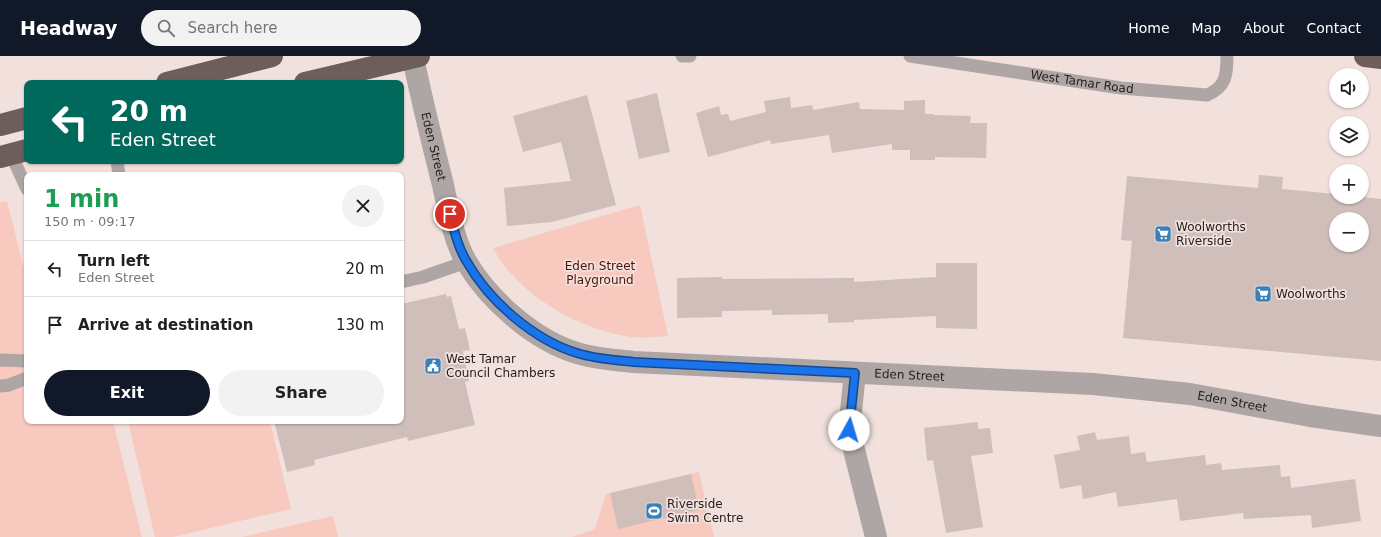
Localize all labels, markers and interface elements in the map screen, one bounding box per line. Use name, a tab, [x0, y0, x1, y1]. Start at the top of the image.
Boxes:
search box	[141, 10, 421, 46]
text: Headway	[20, 17, 117, 39]
icon: search	[155, 17, 177, 39]
text: Search here	[187, 19, 278, 37]
text: Home	[1128, 20, 1170, 36]
text: Map	[1192, 20, 1221, 36]
text: About	[1243, 20, 1285, 36]
text: Contact	[1307, 20, 1361, 36]
street label: West Tamar Road	[1030, 67, 1134, 96]
map controls	[1329, 68, 1369, 252]
button: sound	[1329, 68, 1369, 108]
text: 20 m	[110, 95, 188, 128]
icon: left	[44, 96, 96, 148]
street label: Eden Street	[418, 111, 449, 183]
button: layers	[1329, 116, 1369, 156]
text: Eden Street	[110, 129, 216, 150]
button: +	[1329, 164, 1369, 204]
text: 1 min	[44, 185, 119, 213]
button: close	[342, 185, 384, 227]
pin	[433, 197, 467, 231]
icon: arrive	[439, 203, 461, 225]
button: −	[1329, 212, 1369, 252]
text: 150 m · 09:17	[44, 214, 135, 229]
place label: Woolworths Riverside	[1176, 220, 1246, 248]
supermarket icon: Woolworths Riverside	[1153, 224, 1173, 244]
text: Turn left	[78, 252, 150, 270]
icon: left	[44, 258, 66, 280]
park label: Eden Street Playground	[565, 259, 636, 287]
text: 20 m	[346, 260, 384, 278]
text: Eden Street	[78, 270, 154, 285]
supermarket icon: Woolworths	[1253, 284, 1273, 304]
place label: Woolworths	[1276, 287, 1346, 301]
icon: arrive	[44, 314, 66, 336]
text: Arrive at destination	[78, 316, 253, 334]
text: 130 m	[336, 316, 384, 334]
place label: West Tamar Council Chambers	[446, 352, 555, 380]
public building icon: West Tamar Council Chambers	[423, 356, 443, 376]
street label: Eden Street	[874, 367, 945, 384]
button: Exit	[44, 370, 210, 416]
button: Share	[218, 370, 384, 416]
street label: Eden Street	[1196, 388, 1268, 415]
position arrow	[828, 409, 870, 451]
place label: Riverside Swim Centre	[667, 497, 743, 525]
sports icon: Riverside Swim Centre	[644, 501, 664, 521]

